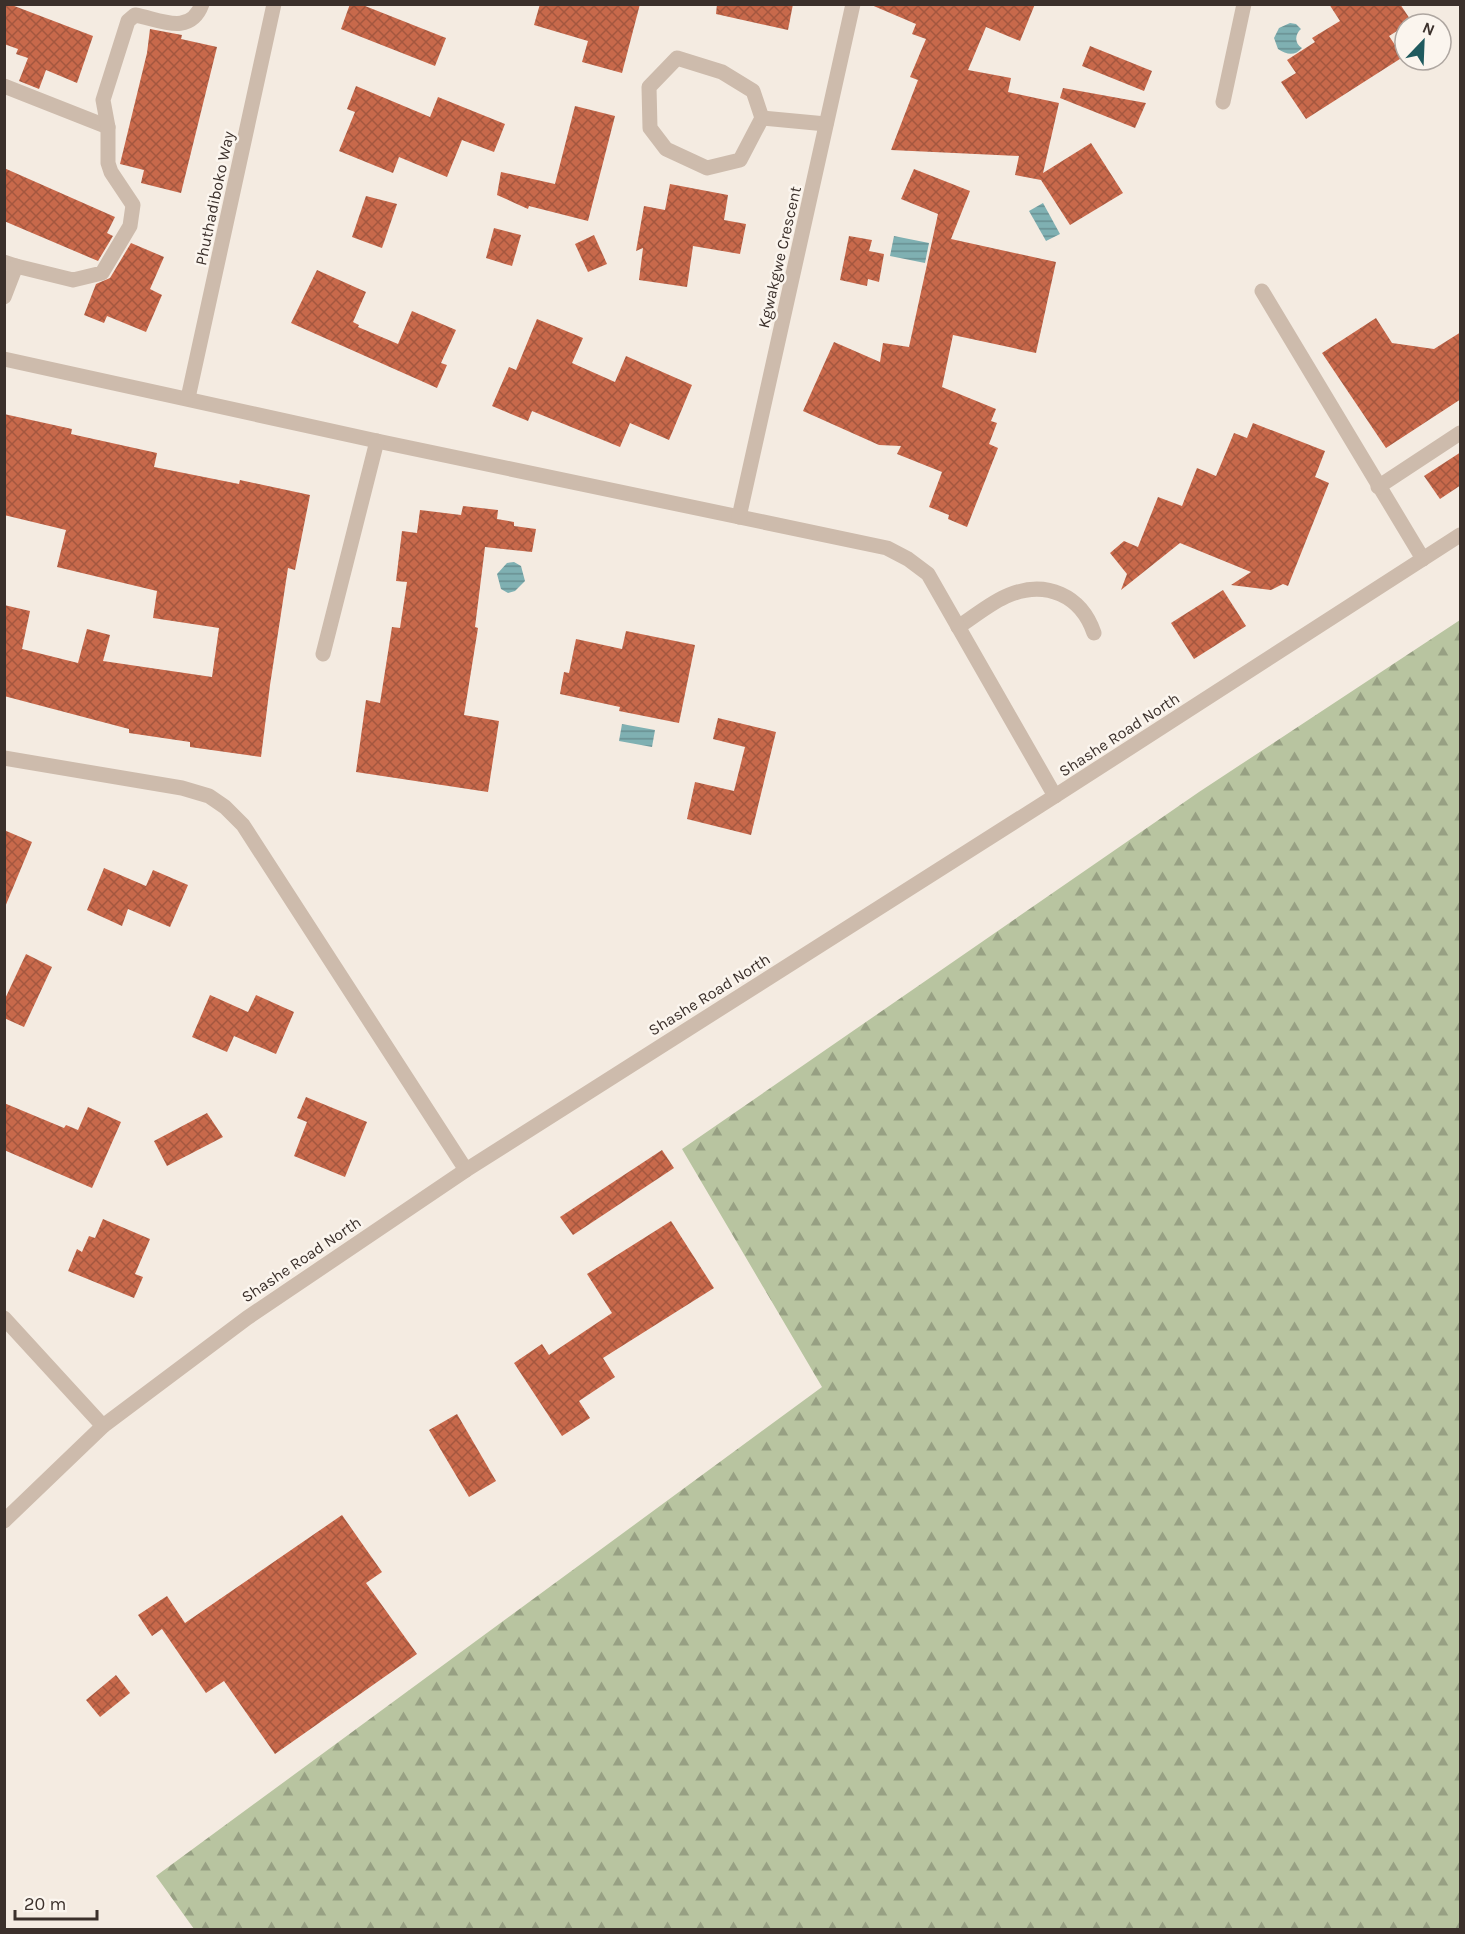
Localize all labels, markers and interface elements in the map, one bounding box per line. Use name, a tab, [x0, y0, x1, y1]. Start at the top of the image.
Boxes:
north arrow	[1393, 12, 1453, 72]
text: N	[1420, 18, 1438, 40]
street label: Phuthadiboko Way	[191, 129, 238, 267]
street label: Kgwakgwe Crescent	[754, 184, 805, 330]
street label: Shashe Road North	[1055, 688, 1183, 781]
street label: Shashe Road North	[645, 949, 774, 1040]
street label: Shashe Road North	[238, 1212, 365, 1306]
scale bar	[15, 1883, 98, 1921]
text: 20 m	[24, 1893, 66, 1915]

